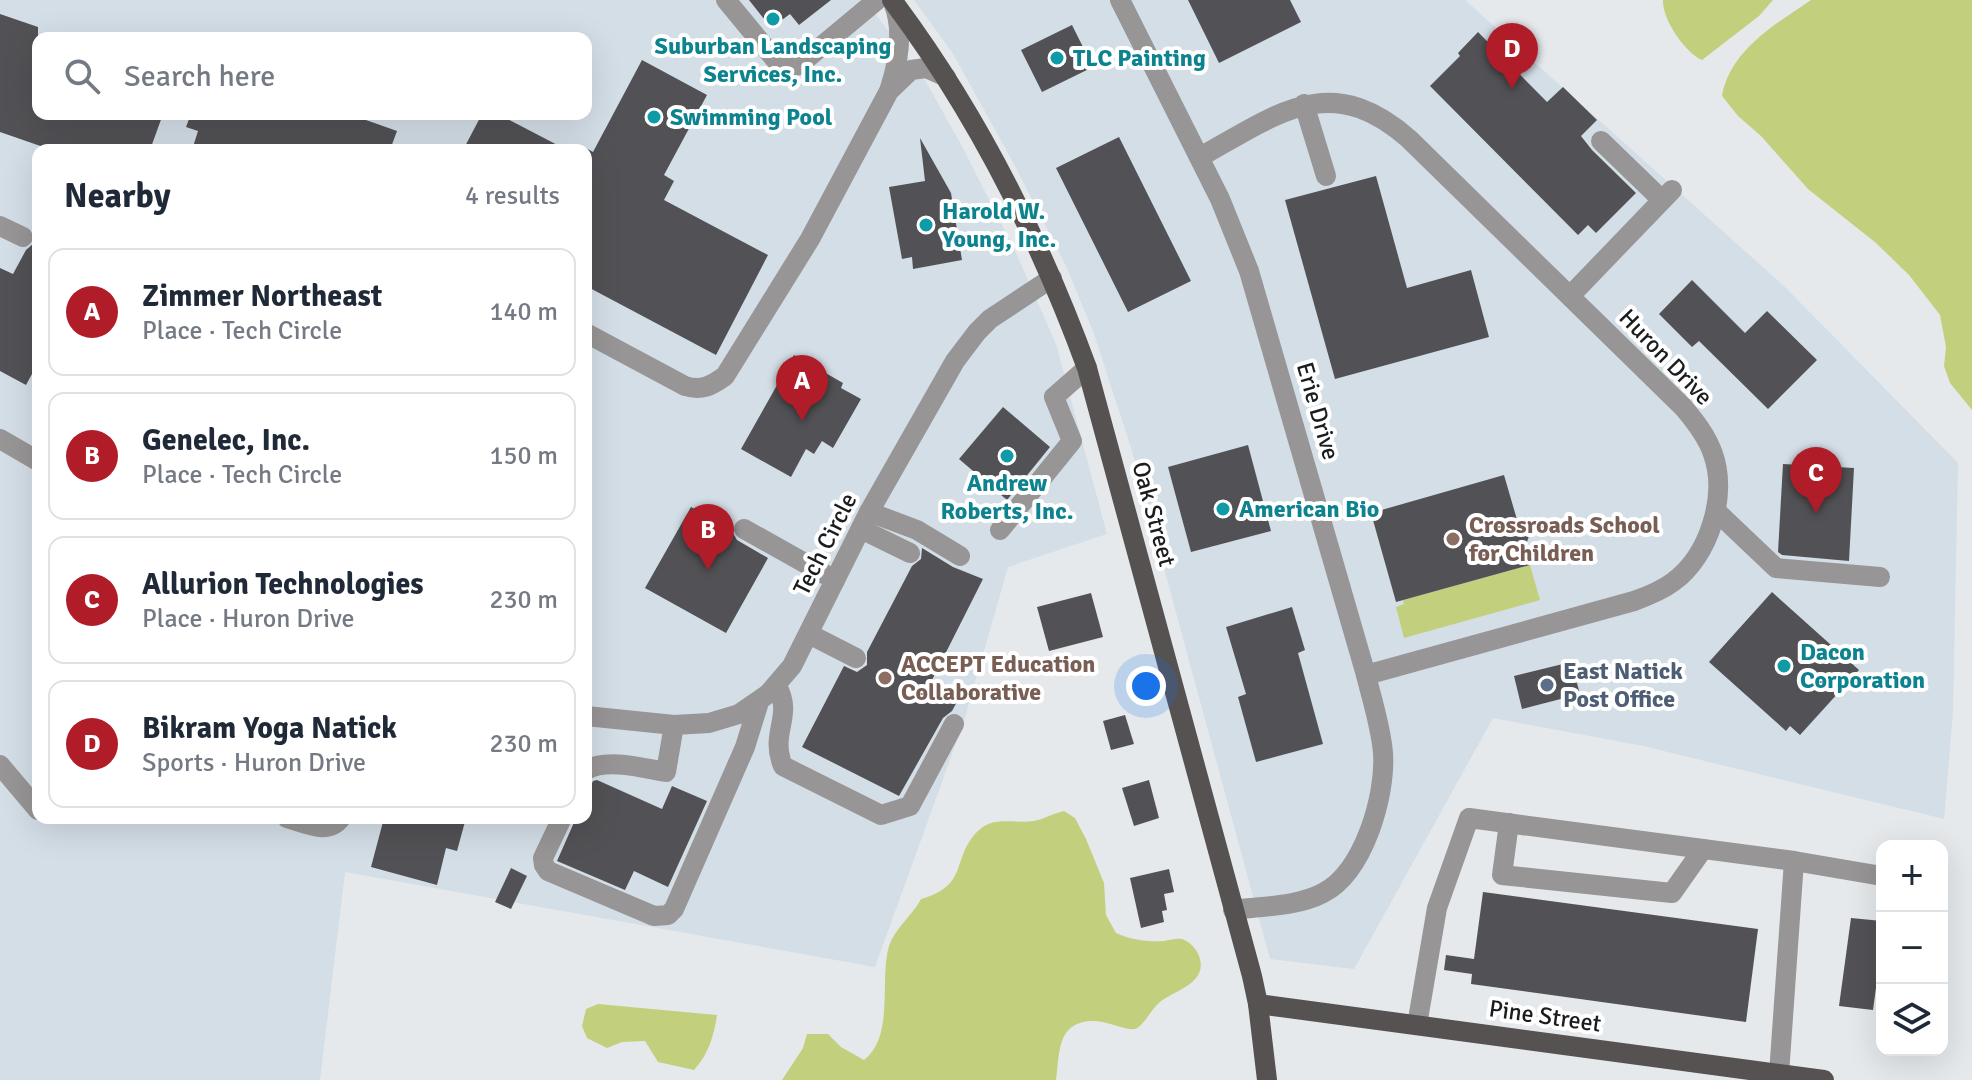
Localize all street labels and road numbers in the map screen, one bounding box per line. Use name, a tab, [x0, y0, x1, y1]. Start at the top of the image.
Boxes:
street label: Huron Drive	[1613, 303, 1719, 411]
street label: Erie Drive	[1290, 359, 1346, 463]
street label: Oak Street	[1126, 458, 1182, 570]
street label: Tech Circle	[786, 488, 864, 600]
street label: Pine Street	[1487, 993, 1603, 1039]

